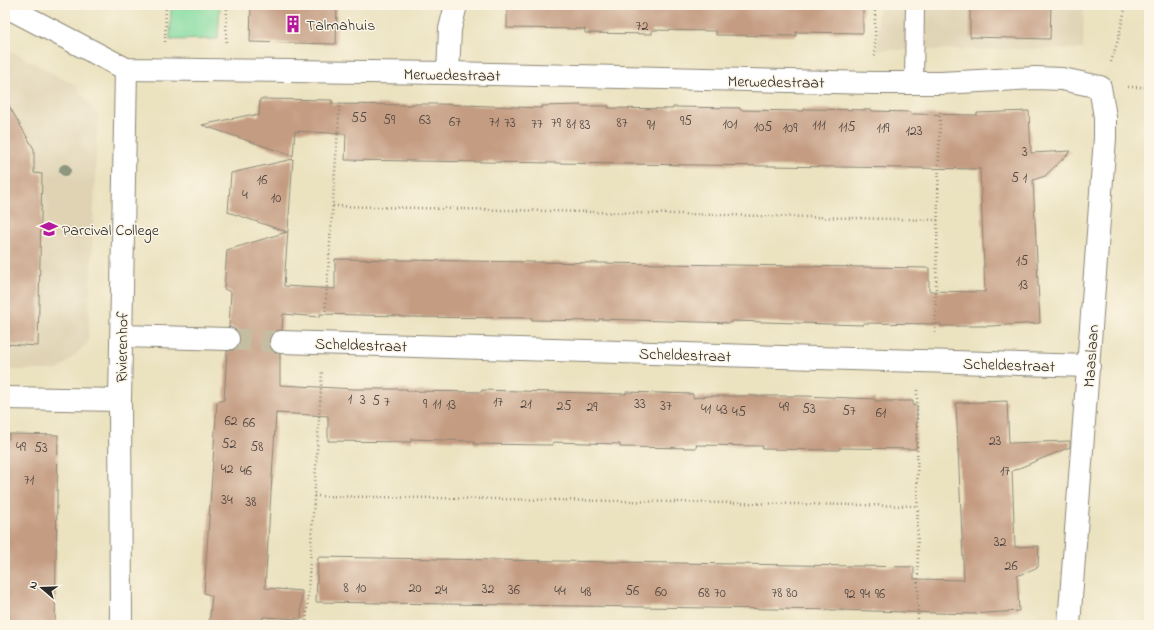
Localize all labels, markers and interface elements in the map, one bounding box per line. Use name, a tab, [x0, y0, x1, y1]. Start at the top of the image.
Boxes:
building icon: Talmahuis	[283, 14, 303, 34]
place label: Talmahuis	[306, 14, 375, 38]
house number: 72	[636, 16, 648, 37]
street label: Merwedestraat	[403, 63, 501, 89]
street label: Merwedestraat	[727, 70, 825, 96]
house number: 55	[351, 108, 367, 129]
house number: 59	[383, 110, 396, 131]
house number: 63	[419, 110, 431, 131]
house number: 95	[680, 111, 692, 132]
house number: 67	[449, 112, 461, 133]
house number: 71	[489, 112, 500, 133]
house number: 73	[504, 113, 516, 134]
house number: 79	[551, 113, 562, 134]
house number: 87	[616, 113, 628, 134]
house number: 77	[531, 114, 543, 135]
house number: 81	[566, 114, 576, 135]
house number: 101	[723, 114, 738, 135]
house number: 83	[579, 115, 591, 136]
house number: 91	[647, 115, 656, 136]
house number: 111	[812, 115, 826, 136]
house number: 105	[754, 117, 772, 138]
house number: 115	[839, 117, 855, 138]
house number: 109	[783, 118, 798, 139]
house number: 119	[876, 118, 890, 139]
house number: 123	[905, 121, 923, 142]
house number: 3	[1022, 142, 1028, 163]
house number: 5	[1011, 168, 1019, 189]
house number: 1	[1023, 168, 1028, 189]
house number: 16	[257, 170, 267, 191]
house number: 4	[242, 185, 248, 206]
house number: 10	[271, 188, 281, 209]
school or university icon: Parcival College	[39, 219, 59, 239]
place label: Parcival College	[62, 219, 160, 243]
house number: 15	[1016, 251, 1028, 272]
house number: 13	[1018, 275, 1028, 296]
street label: Rivierenhof	[110, 311, 136, 383]
street label: Maaslaan	[1078, 324, 1106, 388]
street label: Scheldestraat	[314, 332, 408, 360]
street label: Scheldestraat	[638, 342, 732, 370]
street label: Scheldestraat	[962, 352, 1056, 380]
house number: 1	[348, 389, 353, 410]
house number: 3	[360, 390, 366, 411]
house number: 5	[372, 391, 380, 412]
house number: 7	[384, 392, 390, 413]
house number: 17	[493, 392, 503, 413]
house number: 9	[423, 394, 428, 415]
house number: 11	[433, 394, 442, 415]
house number: 21	[520, 394, 532, 415]
house number: 33	[634, 394, 646, 415]
house number: 13	[446, 395, 456, 416]
house number: 25	[557, 396, 571, 417]
house number: 37	[660, 396, 672, 417]
house number: 29	[586, 397, 598, 418]
house number: 49	[779, 397, 790, 418]
house number: 41	[701, 399, 712, 420]
house number: 53	[802, 399, 816, 420]
house number: 43	[716, 400, 728, 421]
house number: 57	[842, 401, 856, 422]
house number: 45	[732, 402, 746, 423]
house number: 61	[876, 403, 887, 424]
house number: 62	[224, 411, 238, 432]
house number: 66	[243, 413, 255, 434]
house number: 23	[989, 431, 1002, 452]
house number: 52	[222, 434, 237, 455]
house number: 49	[16, 437, 27, 458]
house number: 58	[250, 437, 264, 458]
house number: 53	[34, 438, 48, 459]
house number: 42	[221, 459, 233, 480]
house number: 46	[240, 461, 252, 482]
house number: 17	[1000, 461, 1010, 482]
house number: 71	[24, 470, 35, 491]
house number: 34	[221, 490, 233, 511]
house number: 38	[245, 492, 257, 513]
house number: 32	[994, 532, 1006, 553]
house number: 26	[1004, 556, 1018, 577]
north arrow	[22, 568, 62, 608]
house number: 8	[343, 578, 349, 599]
house number: 10	[356, 578, 366, 599]
house number: 20	[408, 578, 422, 599]
text: N	[25, 579, 42, 591]
house number: 32	[482, 579, 494, 600]
house number: 24	[435, 580, 448, 601]
house number: 36	[508, 580, 520, 601]
house number: 44	[554, 581, 566, 602]
house number: 56	[625, 581, 639, 602]
house number: 48	[580, 582, 592, 603]
house number: 60	[655, 582, 667, 603]
house number: 68	[698, 583, 710, 604]
house number: 70	[714, 583, 726, 604]
house number: 78	[771, 583, 783, 604]
house number: 80	[786, 583, 798, 604]
house number: 92	[844, 584, 856, 605]
house number: 94	[860, 584, 870, 605]
house number: 96	[875, 584, 885, 605]

